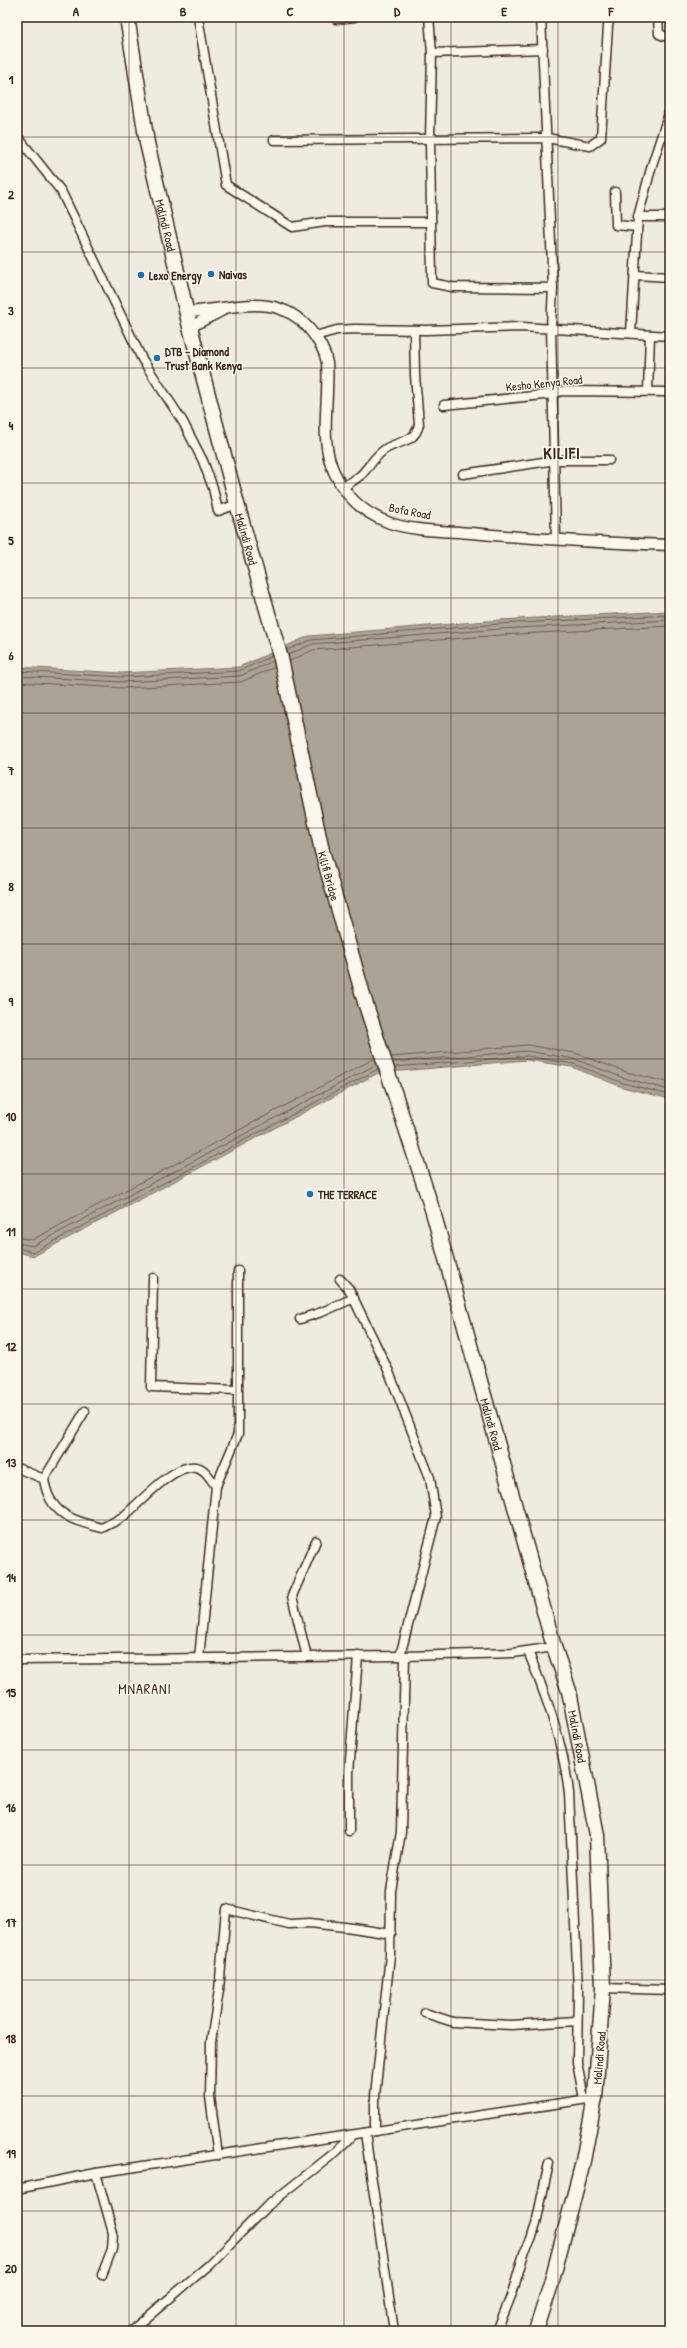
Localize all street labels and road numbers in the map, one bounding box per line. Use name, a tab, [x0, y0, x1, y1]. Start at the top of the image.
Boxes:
street label: Malindi Road	[152, 197, 181, 253]
street label: Kesho Kenya Road	[505, 370, 583, 395]
street label: Bofa Road	[388, 499, 433, 523]
street label: Malindi Road	[231, 511, 262, 567]
street label: Kilifi Bridge	[314, 849, 344, 903]
street label: Malindi Road	[477, 1396, 507, 1452]
street label: Malindi Road	[564, 1709, 591, 1764]
street label: Malindi Road	[588, 2031, 610, 2085]

